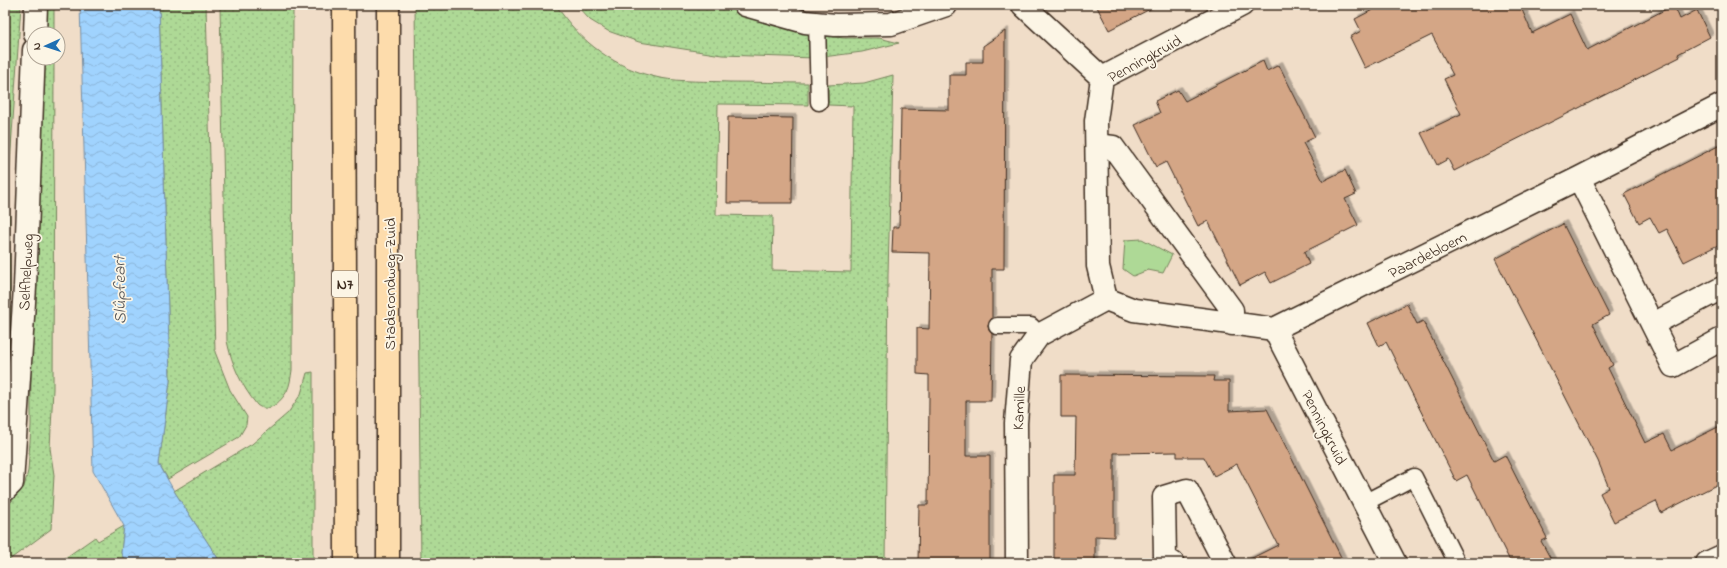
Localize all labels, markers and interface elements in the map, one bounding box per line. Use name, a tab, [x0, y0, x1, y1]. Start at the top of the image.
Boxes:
north arrow	[26, 26, 66, 66]
street label: Penningkruid	[1103, 29, 1186, 90]
text: N	[29, 42, 45, 51]
street label: Stadsrondweg-Zuid	[379, 218, 403, 350]
street label: Paardebloem	[1384, 226, 1471, 286]
street label: Selfhelpweg	[13, 233, 41, 311]
water label: Slûpfeart	[107, 253, 134, 324]
road number: N7	[332, 271, 358, 297]
street label: Kamille	[1007, 385, 1033, 431]
street label: Penningkruid	[1294, 386, 1352, 470]

